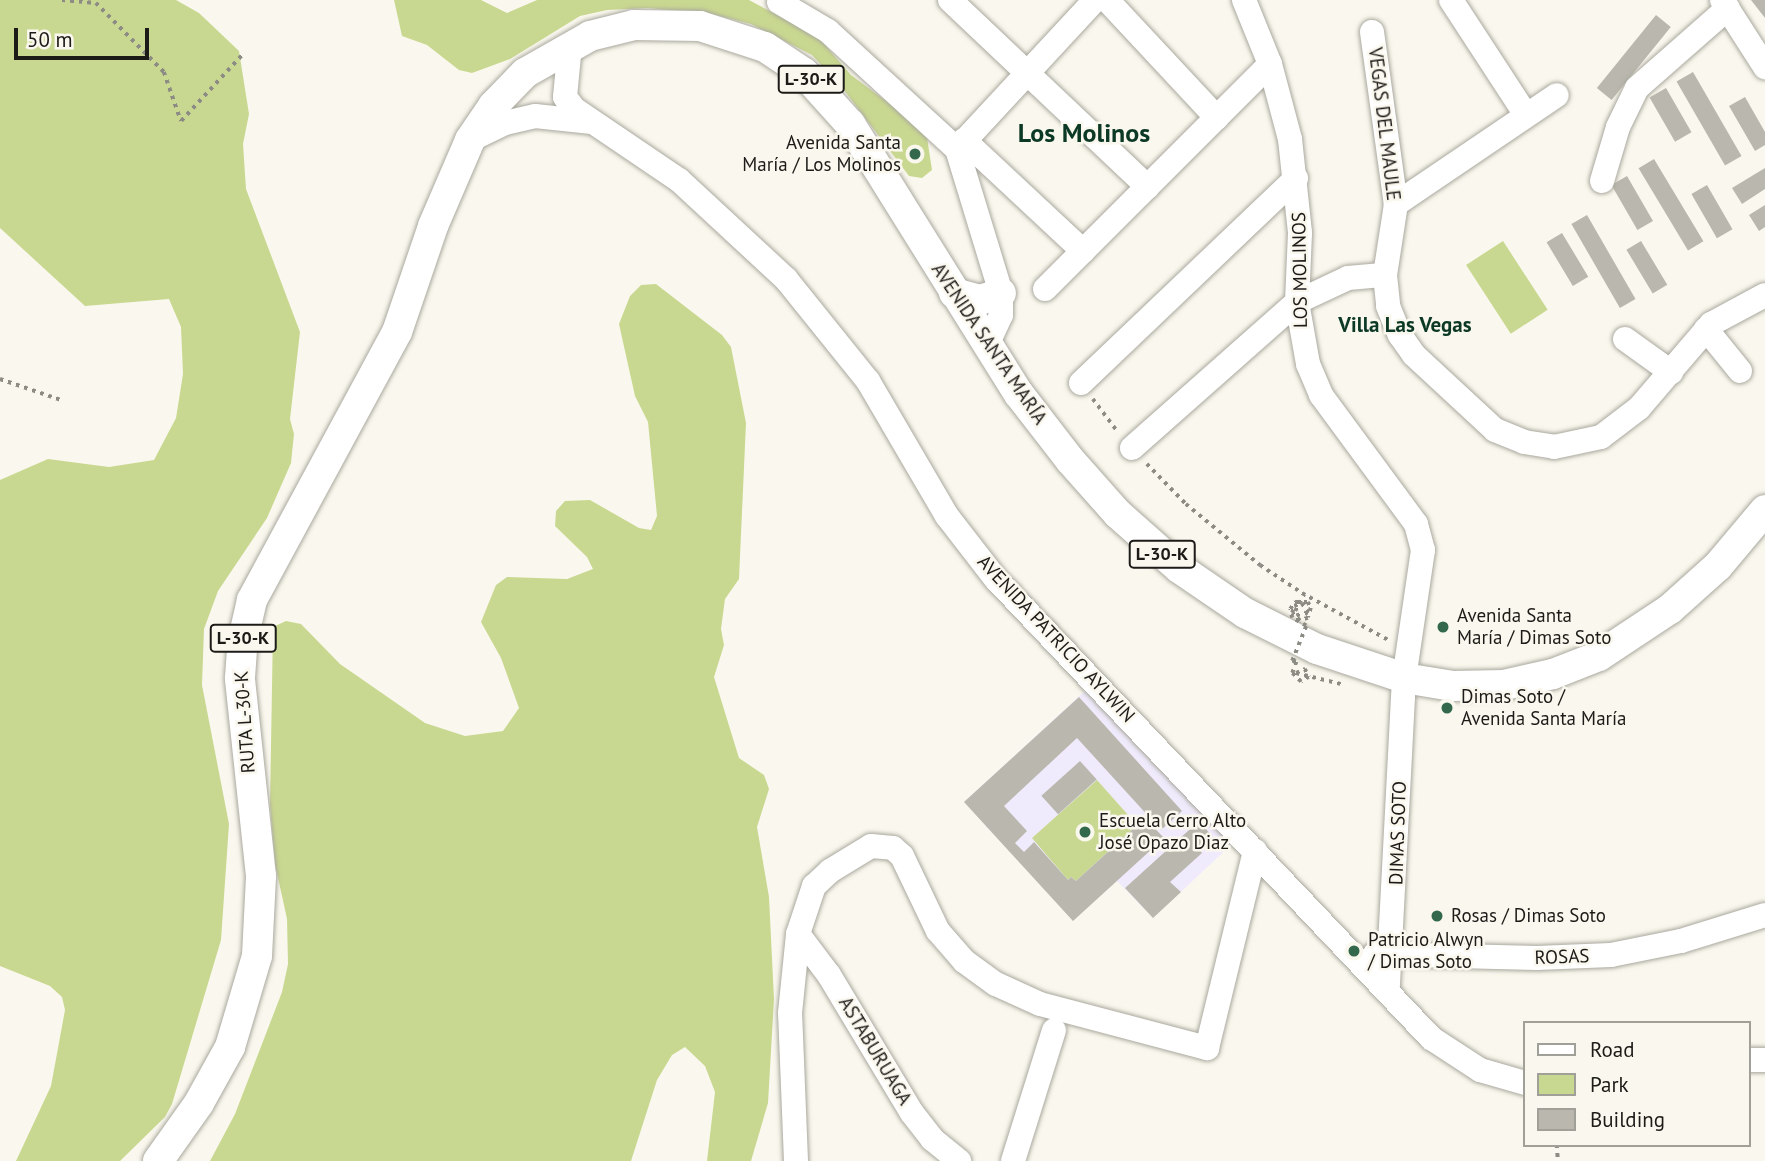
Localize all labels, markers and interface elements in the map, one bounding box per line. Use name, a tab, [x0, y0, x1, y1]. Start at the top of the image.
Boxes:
scale bar	[18, 14, 152, 58]
text: 50 m	[27, 26, 73, 53]
street label: VEGAS DEL MAULE	[1363, 46, 1405, 202]
road number: L-30-K	[776, 64, 846, 94]
district label: Los Molinos	[1018, 117, 1150, 149]
place label: Avenida Santa María / Los Molinos	[742, 132, 901, 176]
marker: Avenida Santa María / Los Molinos	[907, 146, 923, 162]
street label: LOS MOLINOS	[1288, 212, 1312, 328]
street label: AVENIDA SANTA MARÍA	[926, 258, 1052, 430]
district label: Villa Las Vegas	[1338, 312, 1472, 338]
road number: L-30-K	[1127, 540, 1197, 568]
street label: AVENIDA PATRICIO AYLWIN	[972, 550, 1140, 728]
place label: Avenida Santa María / Dimas Soto	[1457, 605, 1611, 649]
marker: Avenida Santa María / Dimas Soto	[1435, 619, 1451, 635]
road number: L-30-K	[208, 624, 278, 652]
street label: RUTA L-30-K	[230, 670, 260, 774]
place label: Dimas Soto / Avenida Santa María	[1461, 686, 1627, 730]
marker: Dimas Soto / Avenida Santa María	[1439, 700, 1455, 716]
street label: DIMAS SOTO	[1385, 781, 1411, 885]
place label: Escuela Cerro Alto José Opazo Diaz	[1099, 810, 1247, 854]
marker: Escuela Cerro Alto José Opazo Diaz	[1077, 824, 1093, 840]
place label: Rosas / Dimas Soto	[1451, 905, 1606, 927]
marker: Rosas / Dimas Soto	[1429, 908, 1445, 924]
place label: Patricio Alwyn / Dimas Soto	[1368, 929, 1484, 973]
marker: Patricio Alwyn / Dimas Soto	[1346, 943, 1362, 959]
street label: ROSAS	[1534, 945, 1590, 969]
street label: ASTABURUAGA	[834, 993, 916, 1109]
legend	[1524, 1021, 1751, 1147]
text: Road	[1590, 1036, 1634, 1063]
text: Park	[1590, 1071, 1629, 1098]
text: Building	[1590, 1106, 1665, 1133]

